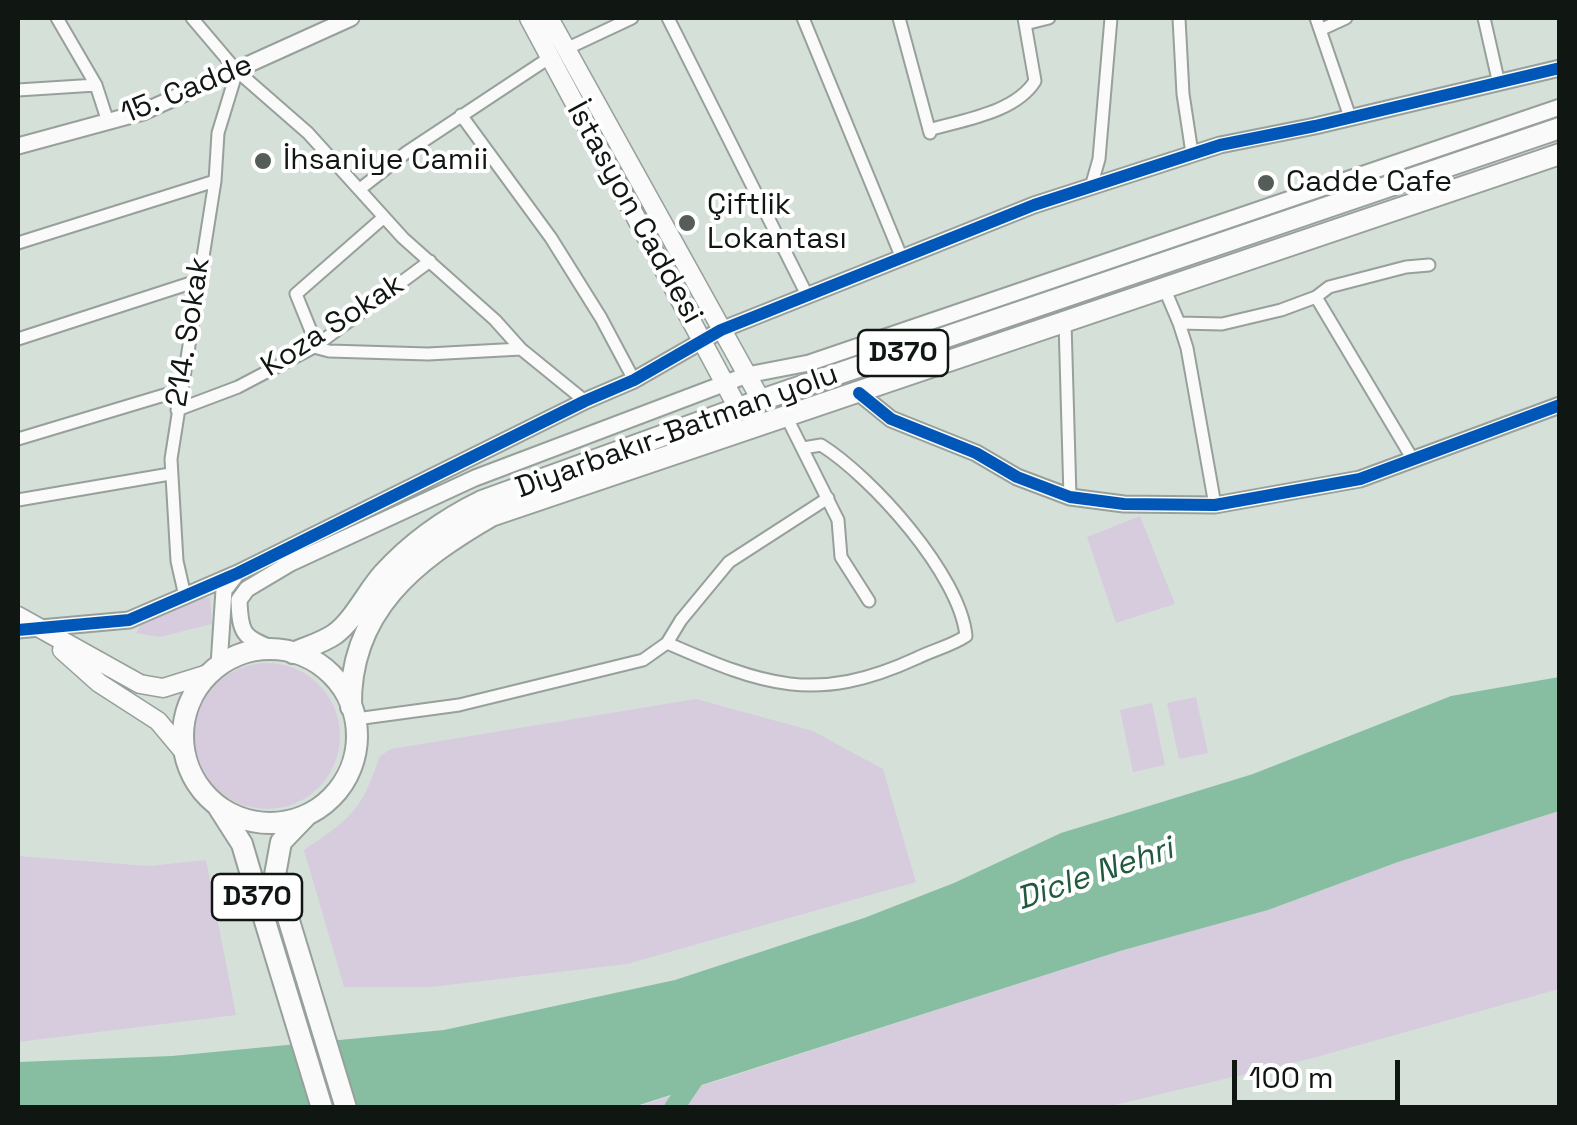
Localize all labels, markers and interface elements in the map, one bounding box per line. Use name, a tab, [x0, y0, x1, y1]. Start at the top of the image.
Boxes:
street label: 15. Cadde	[116, 47, 258, 133]
street label: İstasyon Caddesi	[558, 96, 710, 330]
place label: İhsaniye Camii	[283, 143, 488, 179]
marker: İhsaniye Camii	[252, 150, 274, 172]
place label: Cadde Cafe	[1286, 165, 1452, 201]
marker: Cadde Cafe	[1255, 172, 1277, 194]
place label: Çiftlik Lokantası	[707, 188, 847, 258]
marker: Çiftlik Lokantası	[676, 212, 698, 234]
street label: 214. Sokak	[159, 255, 219, 409]
street label: Koza Sokak	[255, 267, 411, 385]
road number: D370	[858, 330, 948, 376]
street label: Diyarbakır-Batman yolu	[511, 357, 843, 507]
water label: Dicle Nehri	[1012, 830, 1178, 920]
road number: D370	[212, 874, 302, 920]
scale bar	[1237, 1040, 1404, 1102]
text: 100 m	[1249, 1058, 1334, 1097]

